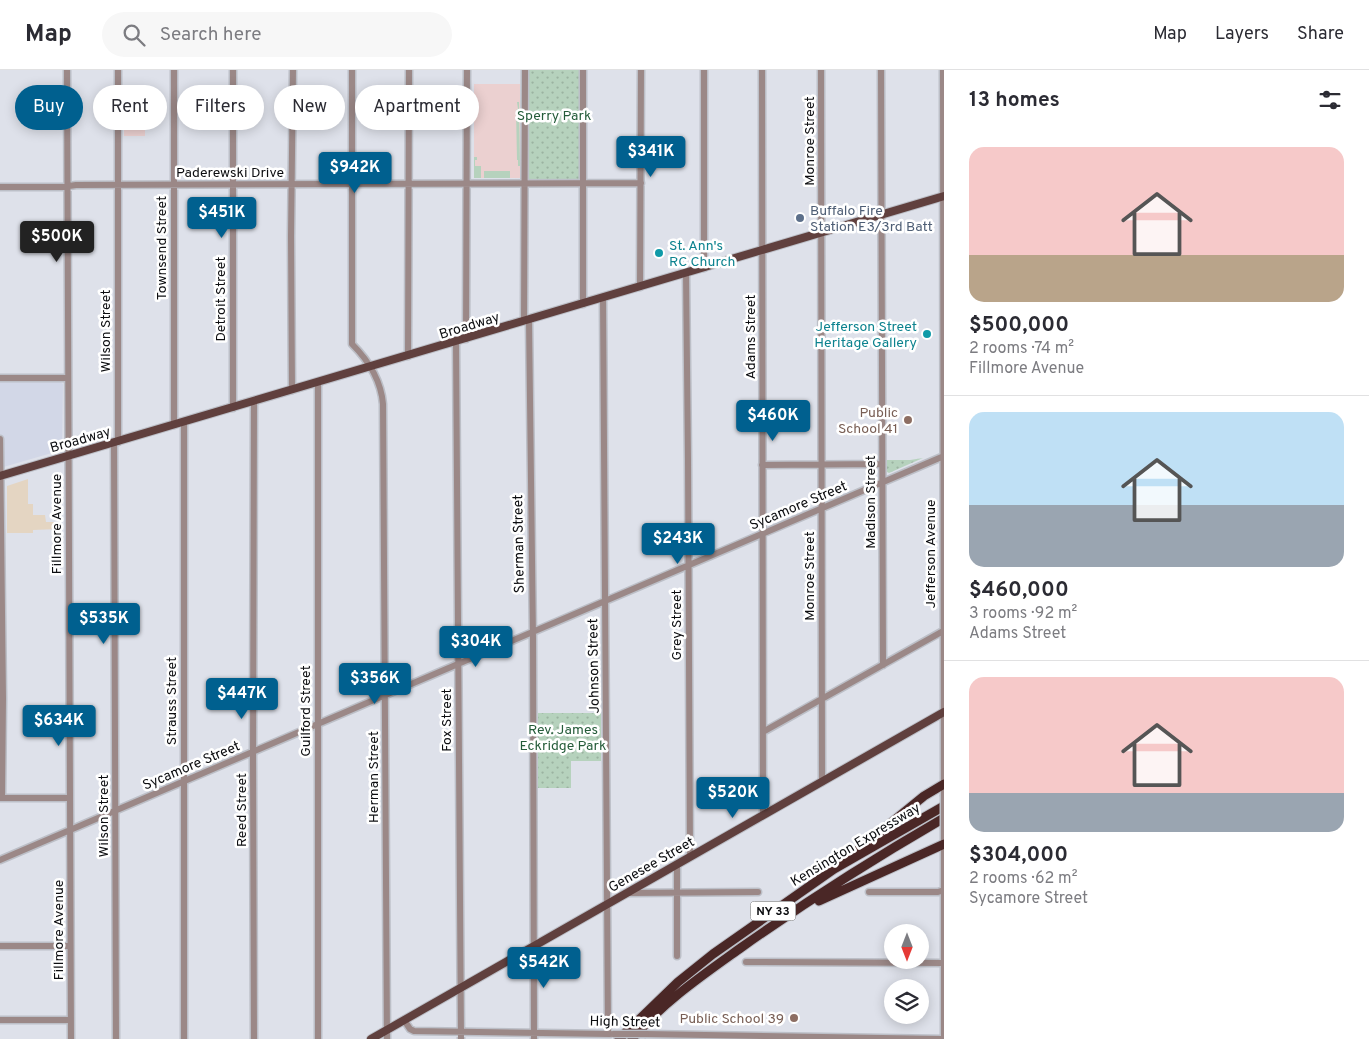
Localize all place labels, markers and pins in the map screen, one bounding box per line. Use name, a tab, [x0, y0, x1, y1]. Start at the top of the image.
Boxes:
pin: $341K	[616, 136, 686, 178]
pin: $942K	[320, 152, 390, 194]
pin: $451K	[187, 196, 257, 239]
place label: Buffalo Fire Station E3/3rd Batt	[810, 203, 933, 236]
marker: Buffalo Fire Station E3/3rd Batt	[794, 212, 806, 224]
pin: $500K	[22, 220, 92, 263]
place label: St. Ann's RC Church	[669, 238, 735, 271]
marker: St. Ann's RC Church	[653, 247, 665, 259]
place label: Jefferson Street Heritage Gallery	[814, 319, 917, 352]
marker: Jefferson Street Heritage Gallery	[921, 328, 933, 340]
pin: $460K	[738, 400, 808, 442]
place label: Public School 41	[838, 405, 898, 438]
marker: Public School 41	[902, 414, 914, 426]
pin: $243K	[643, 522, 713, 565]
pin: $535K	[69, 602, 139, 645]
pin: $304K	[441, 626, 511, 668]
pin: $356K	[340, 662, 410, 705]
pin: $447K	[207, 678, 277, 720]
pin: $634K	[24, 704, 94, 747]
pin: $520K	[698, 776, 768, 819]
pin: $542K	[509, 946, 579, 989]
place label: Public School 39	[680, 1011, 784, 1028]
marker: Public School 39	[788, 1012, 800, 1024]

